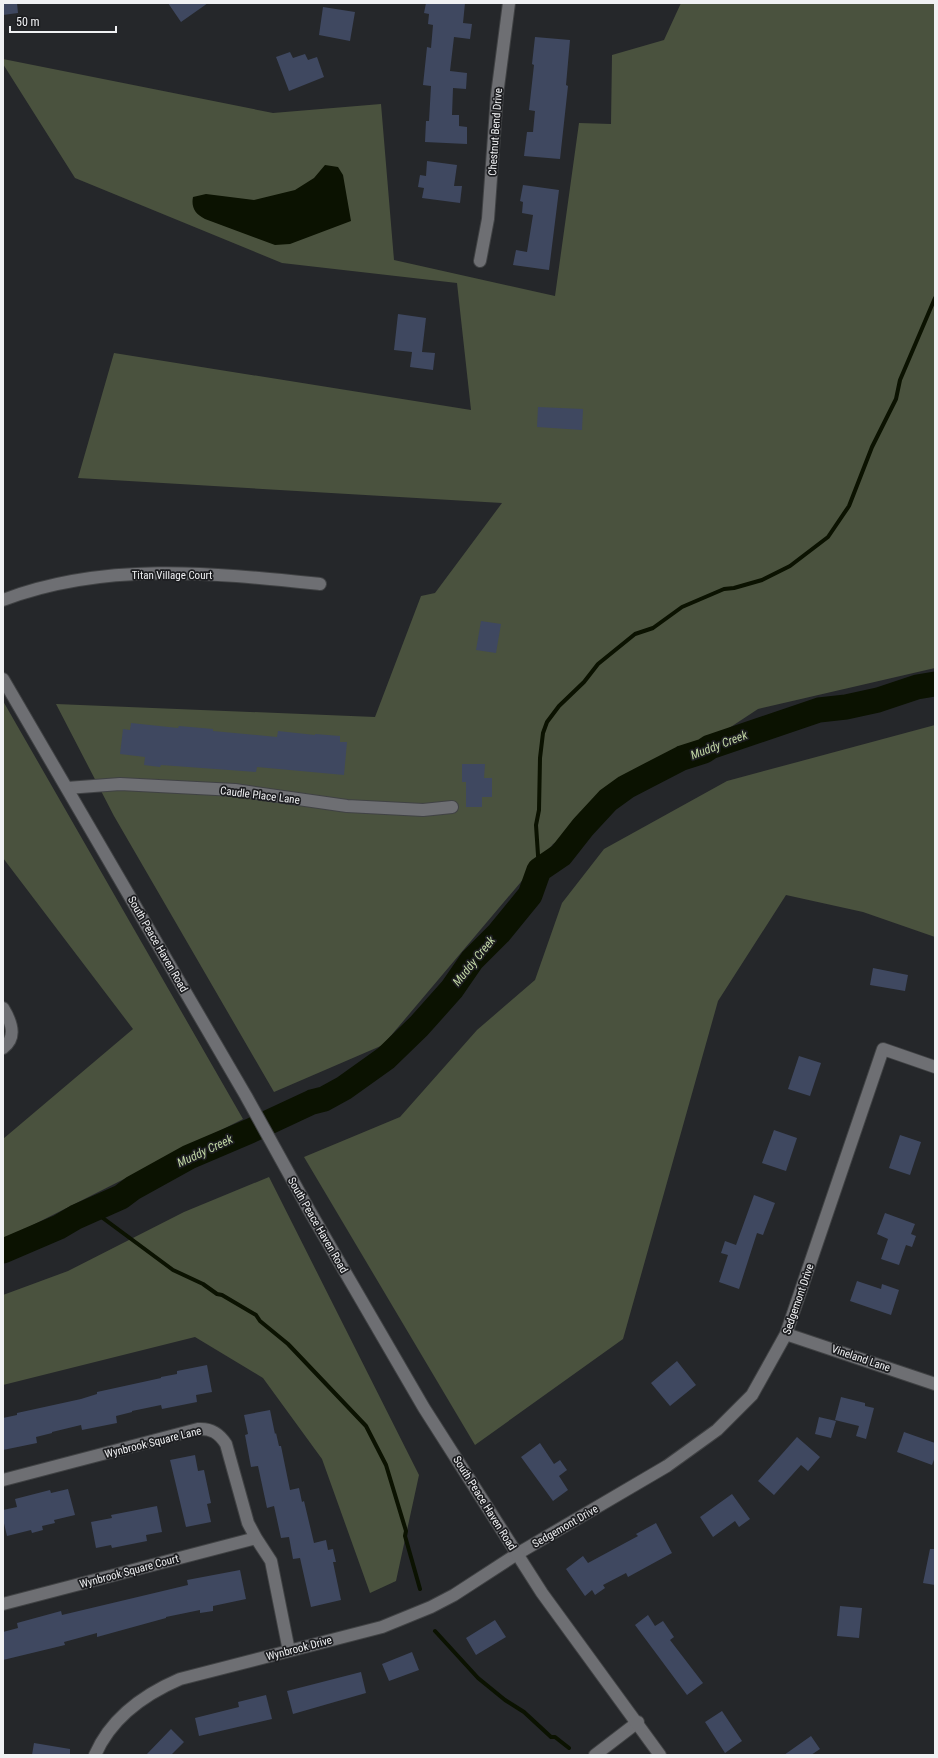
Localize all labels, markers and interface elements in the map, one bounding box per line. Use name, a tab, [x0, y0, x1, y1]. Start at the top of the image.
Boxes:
scale bar	[10, 8, 116, 34]
text: 50 m	[16, 15, 40, 29]
street label: Chestnut Bend Drive	[486, 88, 505, 176]
street label: Titan Village Court	[132, 569, 212, 582]
water label: Muddy Creek	[689, 727, 750, 762]
street label: Caudle Place Lane	[219, 784, 300, 807]
street label: South Peace Haven Road	[125, 894, 190, 995]
water label: Muddy Creek	[450, 933, 499, 989]
water label: Muddy Creek	[175, 1132, 236, 1170]
street label: South Peace Haven Road	[285, 1175, 350, 1276]
street label: Sedgemont Drive	[780, 1262, 817, 1336]
street label: Vineland Lane	[830, 1342, 892, 1375]
street label: Wynbrook Square Lane	[103, 1424, 203, 1461]
street label: South Peace Haven Road	[450, 1454, 519, 1553]
street label: Sedgemont Drive	[530, 1502, 600, 1551]
street label: Wynbrook Square Court	[78, 1552, 180, 1591]
street label: Wynbrook Drive	[265, 1633, 333, 1663]

